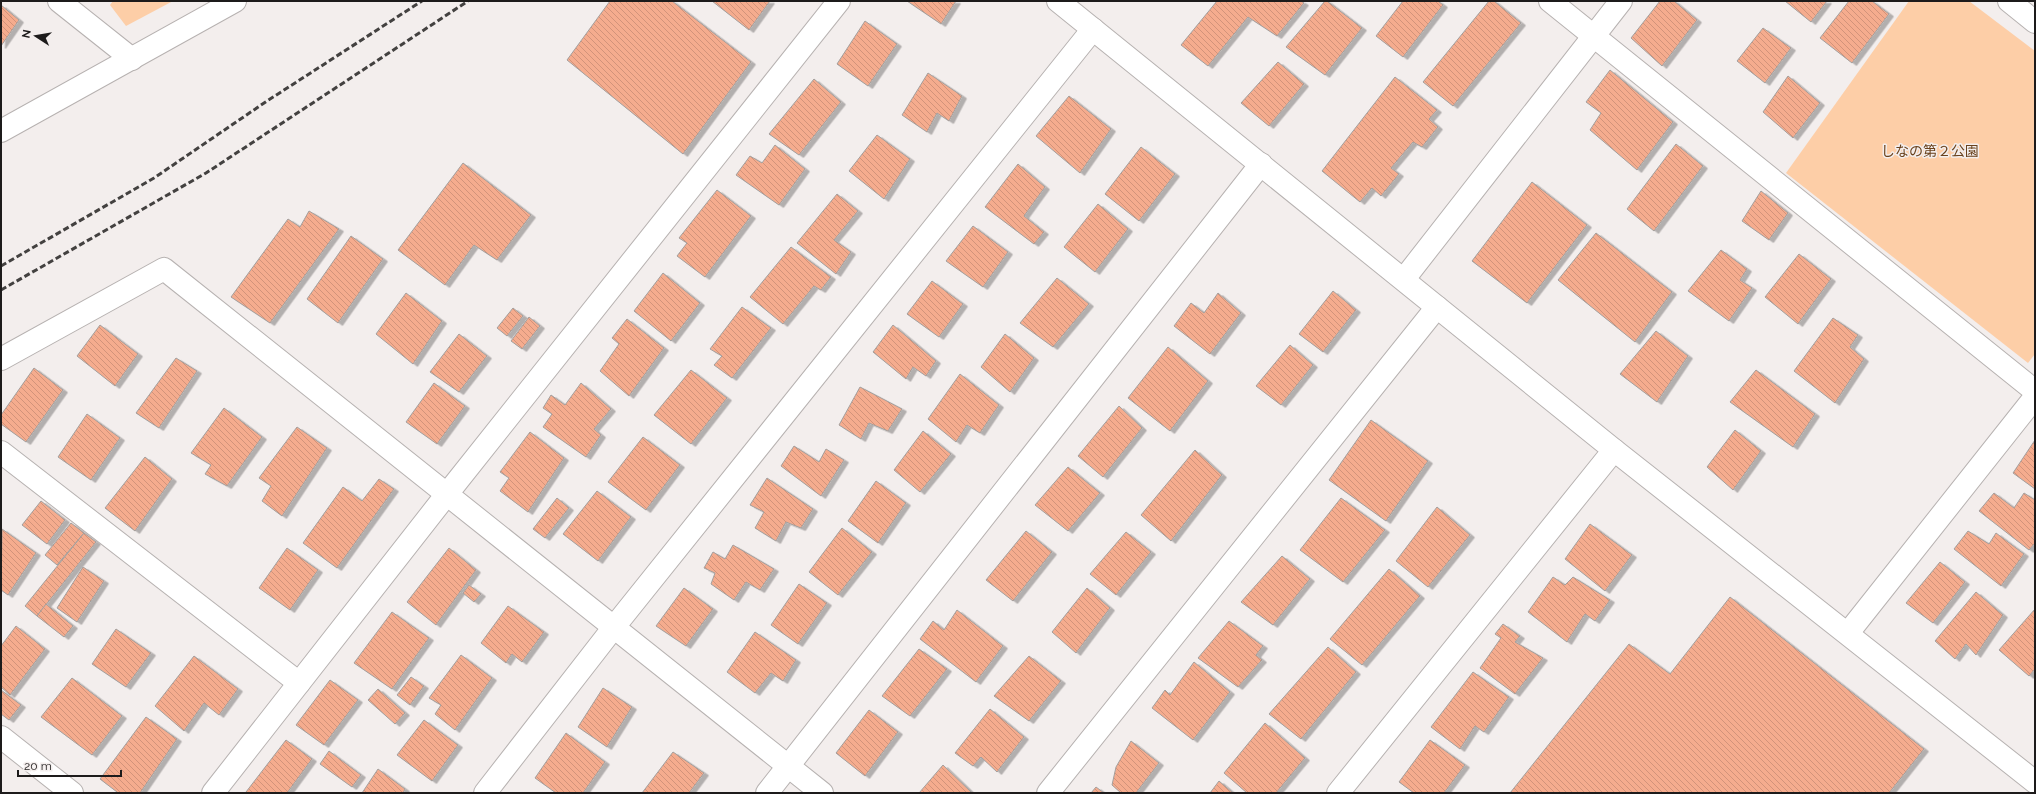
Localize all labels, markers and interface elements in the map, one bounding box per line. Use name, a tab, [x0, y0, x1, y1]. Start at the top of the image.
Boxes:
north arrow	[16, 16, 56, 56]
text: N	[19, 29, 34, 39]
park label: しなの第２公園	[1881, 143, 1979, 159]
scale bar	[18, 752, 121, 778]
text: 20 m	[24, 759, 52, 773]

